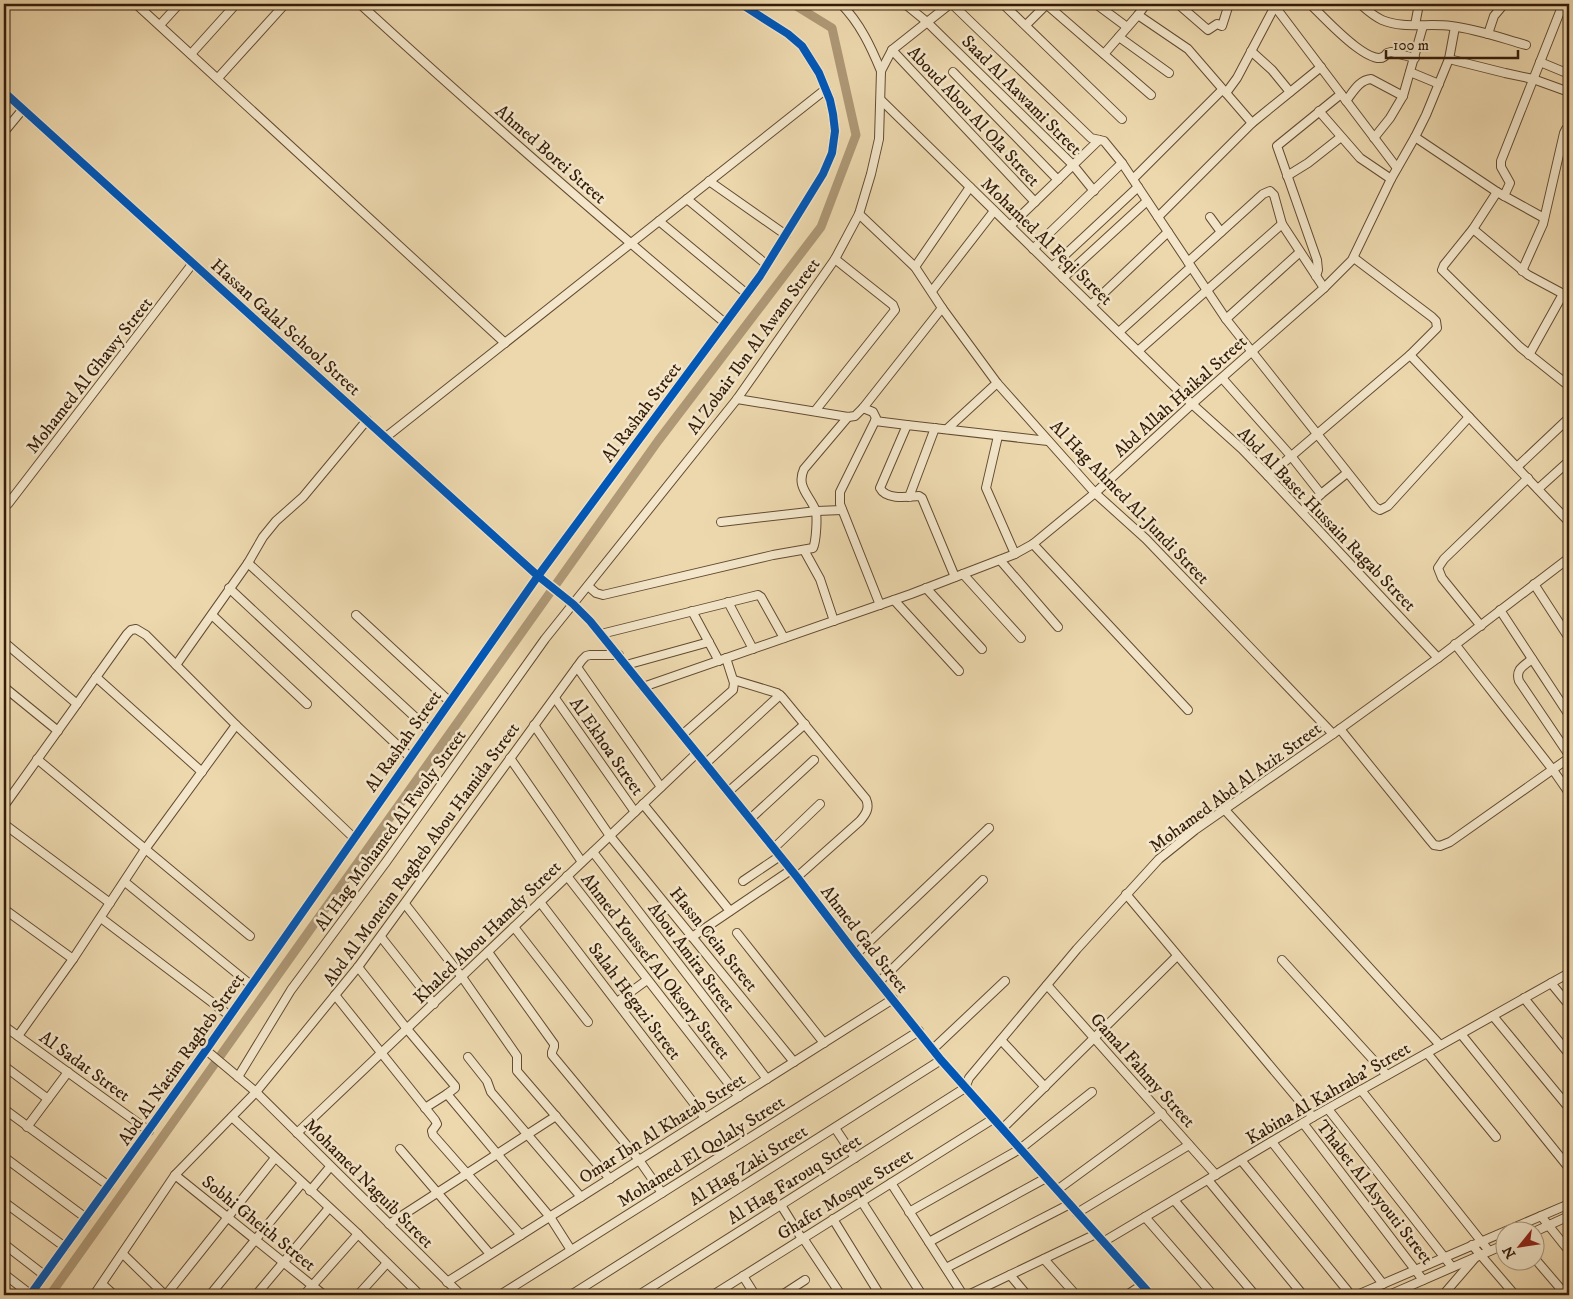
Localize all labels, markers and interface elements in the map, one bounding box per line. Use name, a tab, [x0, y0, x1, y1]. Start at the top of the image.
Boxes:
scale bar	[1386, 28, 1518, 60]
street label: Saad Al Aawami Street	[957, 31, 1086, 161]
text: 100 m	[1393, 36, 1429, 55]
street label: Aboud Abou Al Ola Street	[902, 42, 1044, 192]
street label: Ahmed Borei Street	[490, 101, 611, 209]
street label: Mohamed Al Feqi Street	[976, 173, 1117, 310]
street label: Al Zobair Ibn Al Awam Street	[682, 254, 825, 439]
street label: Hassan Galal School Street	[206, 255, 365, 401]
street label: Mohamed Al Ghawy Street	[22, 293, 158, 458]
street label: Abd Allah Haikal Street	[1109, 331, 1252, 462]
street label: Al Rashah Street	[597, 358, 687, 467]
street label: Al Hag Ahmed Al-Jundi Street	[1045, 416, 1214, 590]
street label: Abd Al Baset Hussain Ragab Street	[1232, 423, 1420, 617]
street label: Al Rashah Street	[361, 686, 447, 797]
street label: Al Ekhoa Street	[564, 693, 648, 800]
street label: Mohamed Abd Al Aziz Street	[1145, 718, 1326, 858]
street label: Abd Al Moneim Ragheb Abou Hamida Street	[319, 719, 525, 990]
street label: Al Hag Mohamed Al Fwoly Street	[310, 725, 471, 936]
street label: Khaled Abou Hamdy Street	[409, 856, 566, 1009]
street label: Ahmed Youssef Al Oksory Street	[576, 869, 735, 1064]
street label: Ahmed Gad Street	[815, 881, 913, 998]
street label: Hassn Cein Street	[664, 883, 762, 996]
street label: Abou Amira Street	[643, 898, 740, 1017]
street label: Salah Hegazi Street	[583, 939, 686, 1065]
street label: Abd Al Naeim Ragheb Street	[114, 969, 250, 1150]
street label: Gamal Fahmy Street	[1085, 1009, 1200, 1133]
street label: Al Sadat Street	[35, 1027, 134, 1107]
street label: Kabina Al Kahraba' Street	[1242, 1038, 1415, 1150]
street label: Omar Ibn Al Khatab Street	[575, 1068, 750, 1189]
street label: Mohamed El Qolaly Street	[614, 1091, 789, 1212]
street label: Mohamed Naguib Street	[299, 1114, 438, 1253]
street label: Thabet Al Asyouti Street	[1311, 1116, 1438, 1269]
street label: Al Hag Zaki Street	[685, 1121, 812, 1211]
street label: Al Hag Farouq Street	[724, 1130, 866, 1230]
street label: Ghafer Mosque Street	[774, 1144, 918, 1245]
street label: Sobhi Gheith Street	[197, 1171, 320, 1277]
north arrow	[1496, 1222, 1546, 1272]
text: N	[1499, 1242, 1520, 1261]

